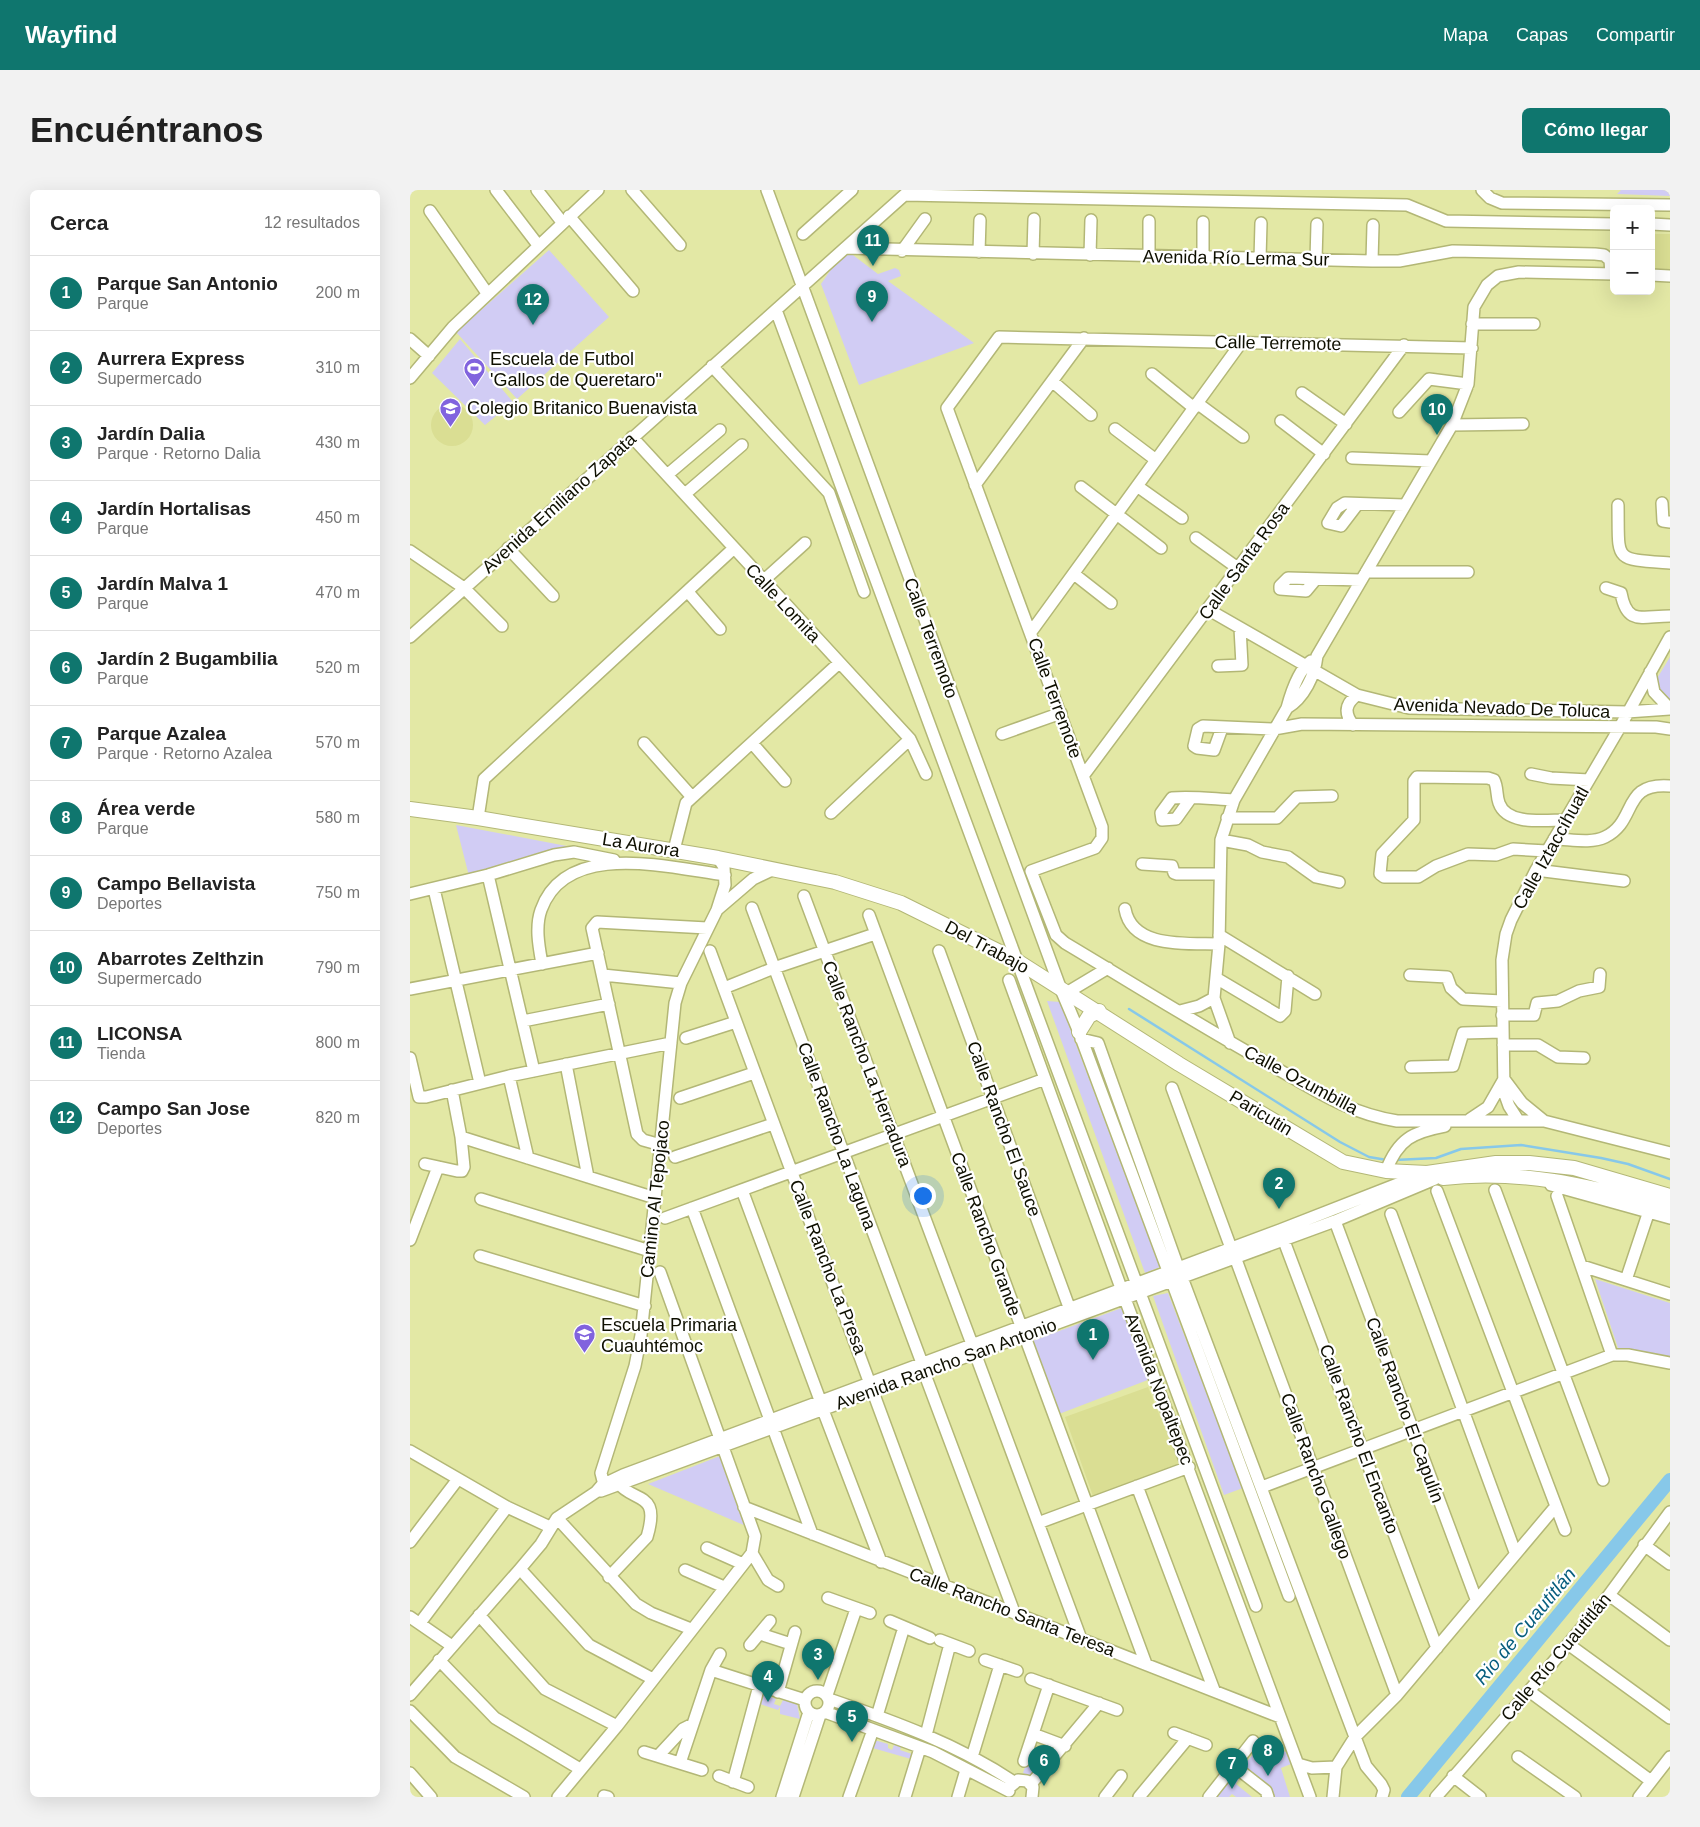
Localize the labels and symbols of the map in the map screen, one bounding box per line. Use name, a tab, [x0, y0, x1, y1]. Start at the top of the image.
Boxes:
pin: 11	[857, 225, 889, 266]
street label: Avenida Río Lerma Sur	[1142, 246, 1330, 270]
pin: 9	[856, 281, 888, 322]
pin: 12	[517, 284, 549, 325]
street label: Calle Terremote	[1214, 332, 1342, 354]
place label: Escuela de Futbol 'Gallos de Queretaro"	[490, 349, 662, 390]
sports icon: Escuela de Futbol 'Gallos de Queretaro"	[462, 357, 486, 388]
pin: 10	[1421, 394, 1453, 435]
school or university icon: Colegio Britanico Buenavista	[439, 396, 463, 427]
place label: Colegio Britanico Buenavista	[467, 398, 698, 418]
street label: Avenida Emiliano Zapata	[478, 428, 641, 577]
street label: Calle Santa Rosa	[1195, 498, 1294, 624]
street label: Calle Lomita	[742, 560, 825, 647]
street label: Calle Terremoto	[900, 575, 962, 701]
street label: Calle Terremote	[1024, 635, 1086, 761]
street label: Avenida Nevado De Toluca	[1393, 694, 1612, 722]
street label: Calle Iztaccíhuatl	[1509, 783, 1593, 913]
street label: La Aurora	[601, 829, 682, 861]
street label: Del Trabajo	[942, 917, 1032, 977]
street label: Calle Rancho La Herradura	[818, 958, 916, 1171]
street label: Calle Rancho La Laguna	[794, 1039, 881, 1233]
street label: Calle Rancho El Sauce	[963, 1039, 1045, 1219]
street label: Calle Ozumbilla	[1241, 1042, 1362, 1119]
street label: Paricutin	[1226, 1086, 1296, 1140]
street label: Camino Al Tepojaco	[637, 1119, 673, 1279]
street label: Calle Rancho Grande	[947, 1149, 1025, 1319]
pin: 2	[1263, 1168, 1295, 1209]
street label: Calle Rancho La Presa	[785, 1177, 871, 1358]
your location	[910, 1183, 936, 1209]
street label: Avenida Nopaltepec	[1121, 1310, 1197, 1468]
street label: Calle Rancho El Capulín	[1362, 1314, 1448, 1506]
place label: Escuela Primaria Cuauhtémoc	[601, 1315, 738, 1356]
street label: Avenida Rancho San Antonio	[833, 1315, 1059, 1413]
pin: 1	[1077, 1319, 1109, 1360]
school or university icon: Escuela Primaria Cuauhtémoc	[573, 1323, 597, 1354]
street label: Calle Rancho El Encanto	[1315, 1342, 1403, 1536]
street label: Calle Rancho Gallego	[1277, 1390, 1355, 1562]
street label: Calle Rancho Santa Teresa	[906, 1563, 1119, 1661]
water label: Rio de Cuautitlán	[1470, 1563, 1580, 1689]
street label: Calle Río Cuautitlán	[1497, 1589, 1615, 1725]
pin: 3	[802, 1639, 834, 1680]
pin: 4	[752, 1661, 784, 1702]
pin: 5	[836, 1701, 868, 1742]
pin: 8	[1252, 1735, 1284, 1776]
pin: 6	[1028, 1745, 1060, 1786]
pin: 7	[1216, 1748, 1248, 1789]

